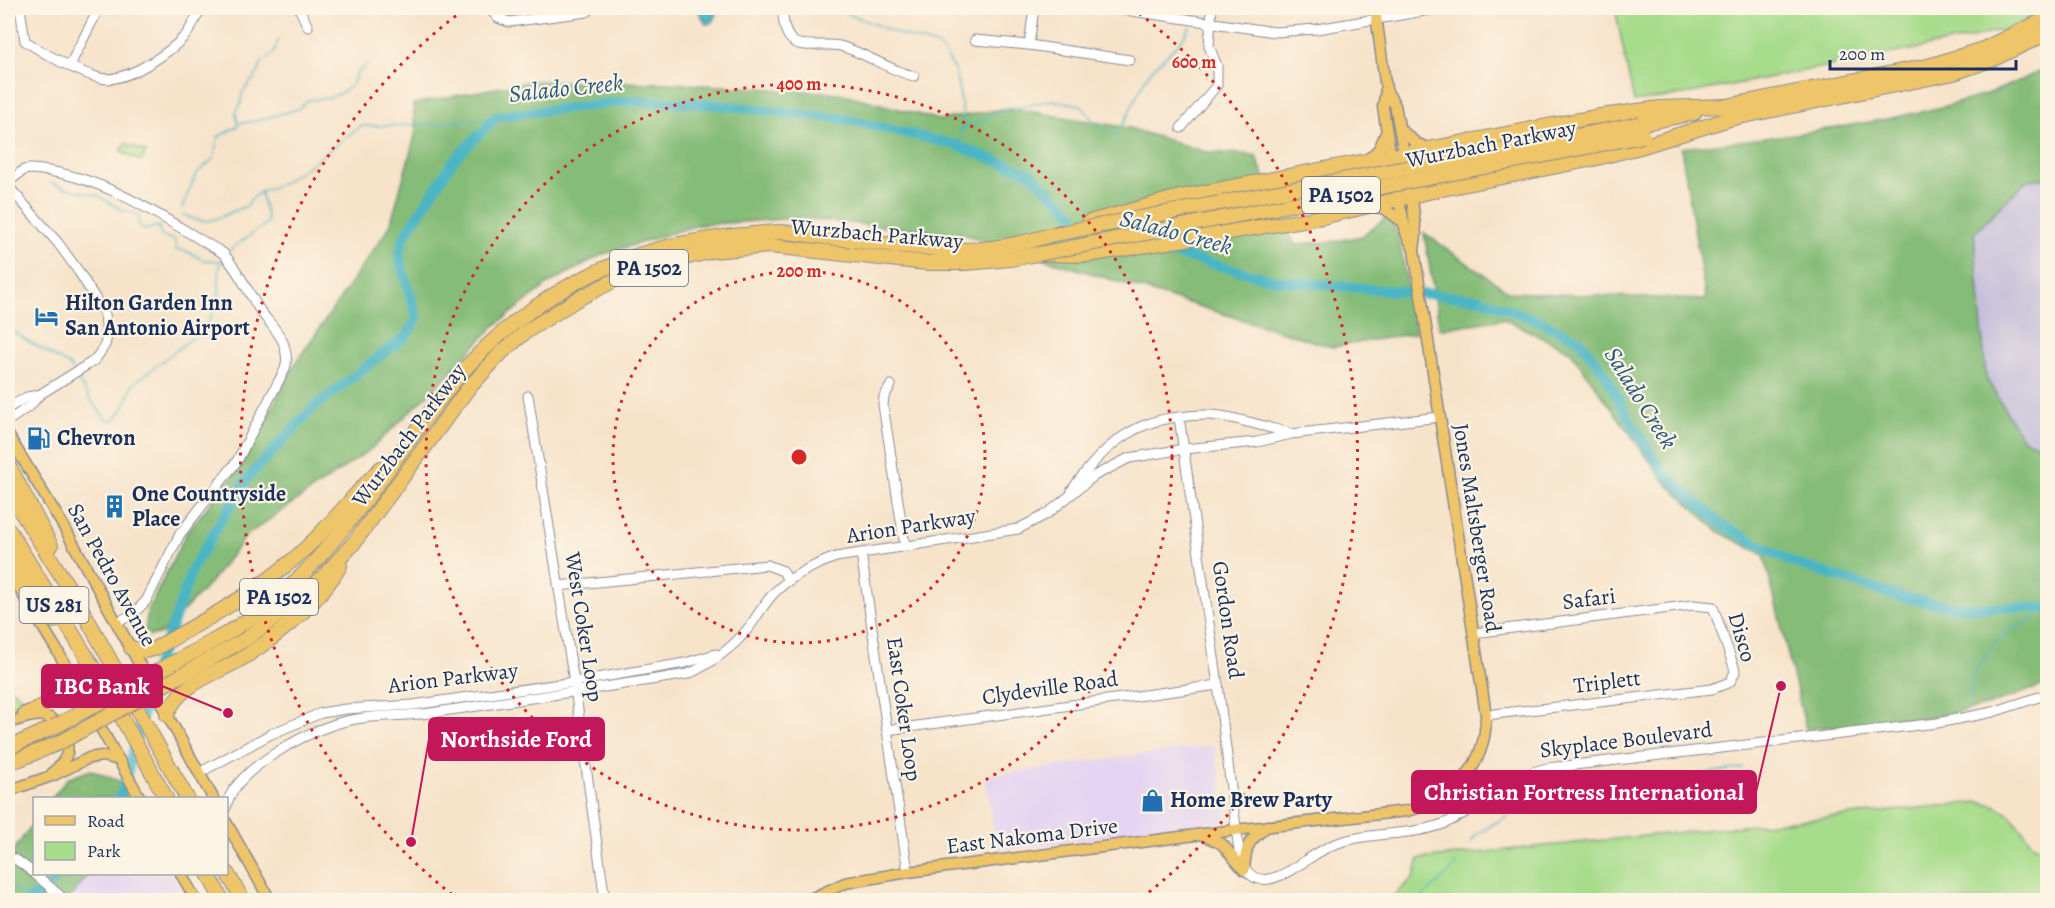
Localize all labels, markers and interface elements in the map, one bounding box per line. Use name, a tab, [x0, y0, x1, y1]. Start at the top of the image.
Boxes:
scale bar	[1830, 33, 2016, 71]
text: 200 m	[1839, 42, 1885, 66]
text: 600 m	[1172, 50, 1216, 74]
water label: Salado Creek	[507, 66, 625, 110]
text: 400 m	[777, 72, 821, 96]
street label: Wurzbach Parkway	[1402, 113, 1579, 175]
road number: PA 1502	[1302, 177, 1380, 213]
water label: Salado Creek	[1116, 202, 1236, 262]
street label: Wurzbach Parkway	[789, 211, 965, 256]
road number: PA 1502	[610, 250, 688, 286]
text: 200 m	[776, 259, 822, 283]
place label: Hilton Garden Inn San Antonio Airport	[65, 288, 251, 343]
hotel icon: Hilton Garden Inn San Antonio Airport	[34, 303, 60, 329]
water label: Salado Creek	[1597, 341, 1685, 455]
street label: Wurzbach Parkway	[344, 357, 473, 514]
street label: Jones Maltsberger Road	[1446, 421, 1508, 635]
place label: Chevron	[57, 423, 136, 453]
fuel station icon: Chevron	[26, 425, 52, 451]
centre of rings	[789, 447, 809, 467]
place label: One Countryside Place	[132, 479, 286, 534]
building icon: One Countryside Place	[101, 494, 127, 520]
street label: San Pedro Avenue	[60, 498, 164, 652]
street label: Arion Parkway	[843, 501, 978, 551]
street label: West Coker Loop	[557, 549, 611, 704]
street label: Gordon Road	[1205, 559, 1251, 681]
road number: PA 1502	[240, 579, 318, 615]
street label: Safari	[1561, 581, 1617, 617]
road number: US 281	[20, 587, 88, 623]
street label: Disco	[1721, 609, 1763, 665]
street label: East Coker Loop	[879, 635, 929, 783]
street label: Arion Parkway	[385, 655, 520, 701]
street label: Triplett	[1572, 663, 1642, 701]
street label: Clydeville Road	[980, 664, 1120, 712]
callout: IBC Bank	[42, 665, 162, 707]
text: IBC Bank	[54, 670, 150, 702]
street label: Skyplace Boulevard	[1538, 715, 1714, 765]
callout: Northside Ford	[429, 718, 604, 760]
text: Northside Ford	[440, 723, 592, 755]
callout: Christian Fortress International	[1412, 771, 1756, 813]
text: Christian Fortress International	[1424, 776, 1745, 808]
place label: Home Brew Party	[1170, 785, 1333, 815]
shop icon: Home Brew Party	[1139, 787, 1165, 813]
legend	[33, 797, 228, 875]
text: Road	[87, 809, 125, 833]
street label: East Nakoma Drive	[944, 811, 1120, 861]
text: Park	[87, 839, 121, 863]

